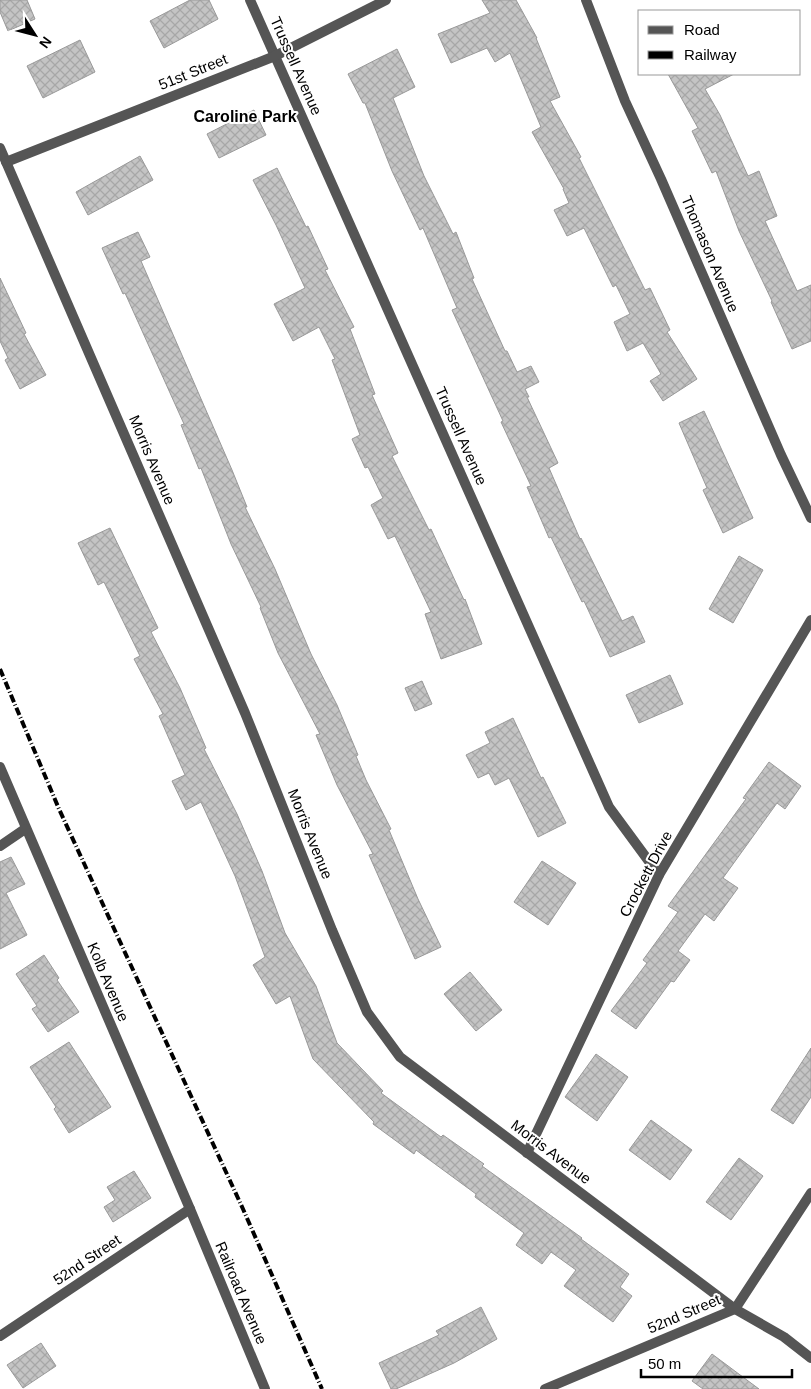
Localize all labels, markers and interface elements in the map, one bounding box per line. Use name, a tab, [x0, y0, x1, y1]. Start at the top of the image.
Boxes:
north arrow	[10, 10, 60, 60]
legend	[638, 10, 801, 75]
street label: Trussell Avenue	[267, 14, 326, 118]
text: Road	[684, 21, 720, 38]
text: N	[36, 34, 55, 51]
text: Railway	[684, 46, 737, 63]
street label: 51st Street	[156, 50, 230, 93]
district label: Caroline Park	[193, 108, 297, 125]
street label: Thomason Avenue	[678, 193, 743, 315]
street label: Trussell Avenue	[432, 384, 491, 488]
street label: Morris Avenue	[126, 412, 179, 507]
street label: Morris Avenue	[285, 786, 336, 881]
street label: Crockett Drive	[616, 828, 675, 920]
street label: Kolb Avenue	[84, 940, 133, 1024]
street label: Morris Avenue	[508, 1116, 595, 1187]
street label: 52nd Street	[50, 1230, 124, 1288]
street label: Railroad Avenue	[212, 1239, 271, 1347]
street label: 52nd Street	[645, 1290, 724, 1337]
scale bar	[641, 1346, 792, 1378]
text: 50 m	[648, 1355, 681, 1372]

